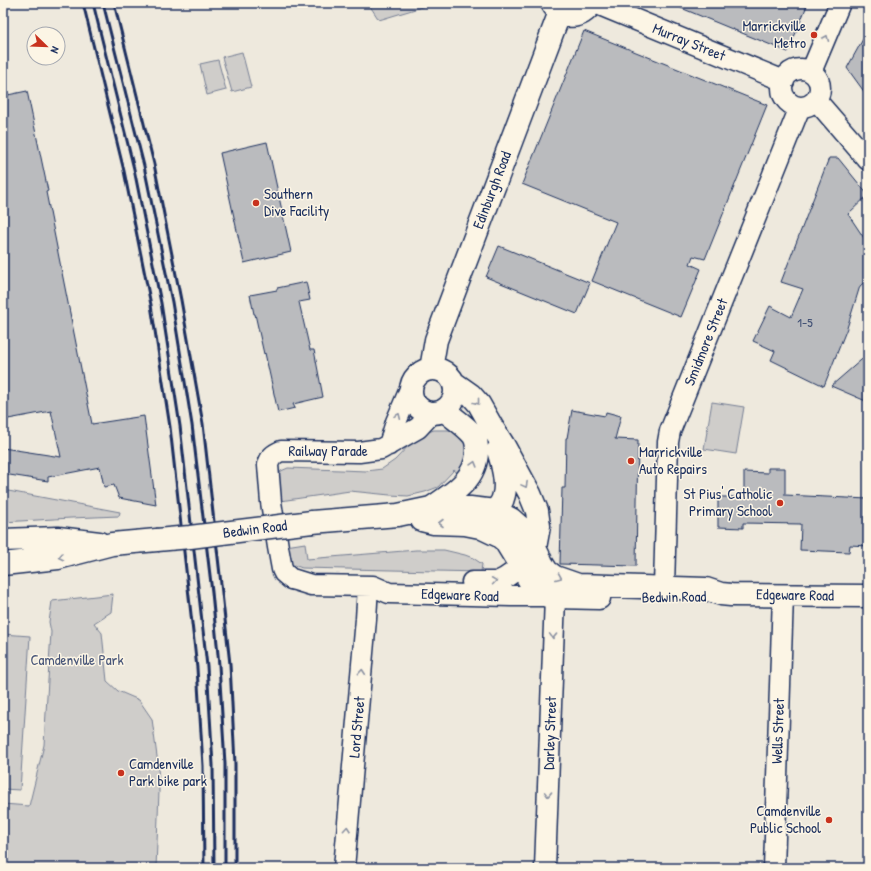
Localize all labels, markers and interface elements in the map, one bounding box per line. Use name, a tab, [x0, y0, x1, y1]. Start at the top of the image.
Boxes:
place label: Marrickville Metro	[742, 15, 806, 53]
street label: Murray Street	[650, 17, 730, 66]
north arrow	[26, 26, 66, 66]
marker: Marrickville Metro	[809, 30, 819, 40]
one-way arrow	[821, 34, 829, 41]
text: N	[48, 44, 63, 55]
street label: Edinburgh Road	[467, 148, 516, 232]
place label: Southern Dive Facility	[264, 183, 329, 221]
marker: Southern Dive Facility	[251, 198, 261, 208]
street label: Smidmore Street	[678, 294, 733, 389]
house number: 1-5	[797, 313, 813, 331]
one-way arrow	[472, 397, 479, 404]
one-way arrow	[394, 413, 402, 420]
street label: Railway Parade	[288, 440, 368, 461]
place label: Marrickville Auto Repairs	[639, 441, 707, 479]
marker: Marrickville Auto Repairs	[626, 456, 636, 466]
one-way arrow	[470, 460, 478, 467]
one-way arrow	[520, 481, 528, 489]
place label: St Pius' Catholic Primary School	[683, 483, 772, 521]
marker: St Pius' Catholic Primary School	[775, 498, 785, 508]
street label: Bedwin Road	[222, 514, 288, 543]
one-way arrow	[438, 519, 444, 527]
one-way arrow	[58, 553, 64, 561]
one-way arrow	[555, 573, 562, 581]
one-way arrow	[491, 577, 498, 586]
street label: Edgeware Road	[421, 583, 499, 606]
street label: Edgeware Road	[756, 583, 834, 606]
street label: Bedwin Road	[642, 585, 707, 608]
one-way arrow	[549, 633, 558, 639]
park label: Camdenville Park	[30, 649, 124, 670]
one-way arrow	[357, 669, 366, 675]
street label: Lord Street	[343, 695, 370, 759]
street label: Darley Street	[538, 695, 561, 770]
street label: Wells Street	[766, 697, 789, 764]
place label: Camdenville Park bike park	[129, 753, 207, 791]
marker: Camdenville Park bike park	[116, 768, 126, 778]
one-way arrow	[544, 791, 552, 797]
place label: Camdenville Public School	[750, 800, 821, 838]
marker: Camdenville Public School	[824, 815, 834, 825]
one-way arrow	[343, 826, 352, 832]

